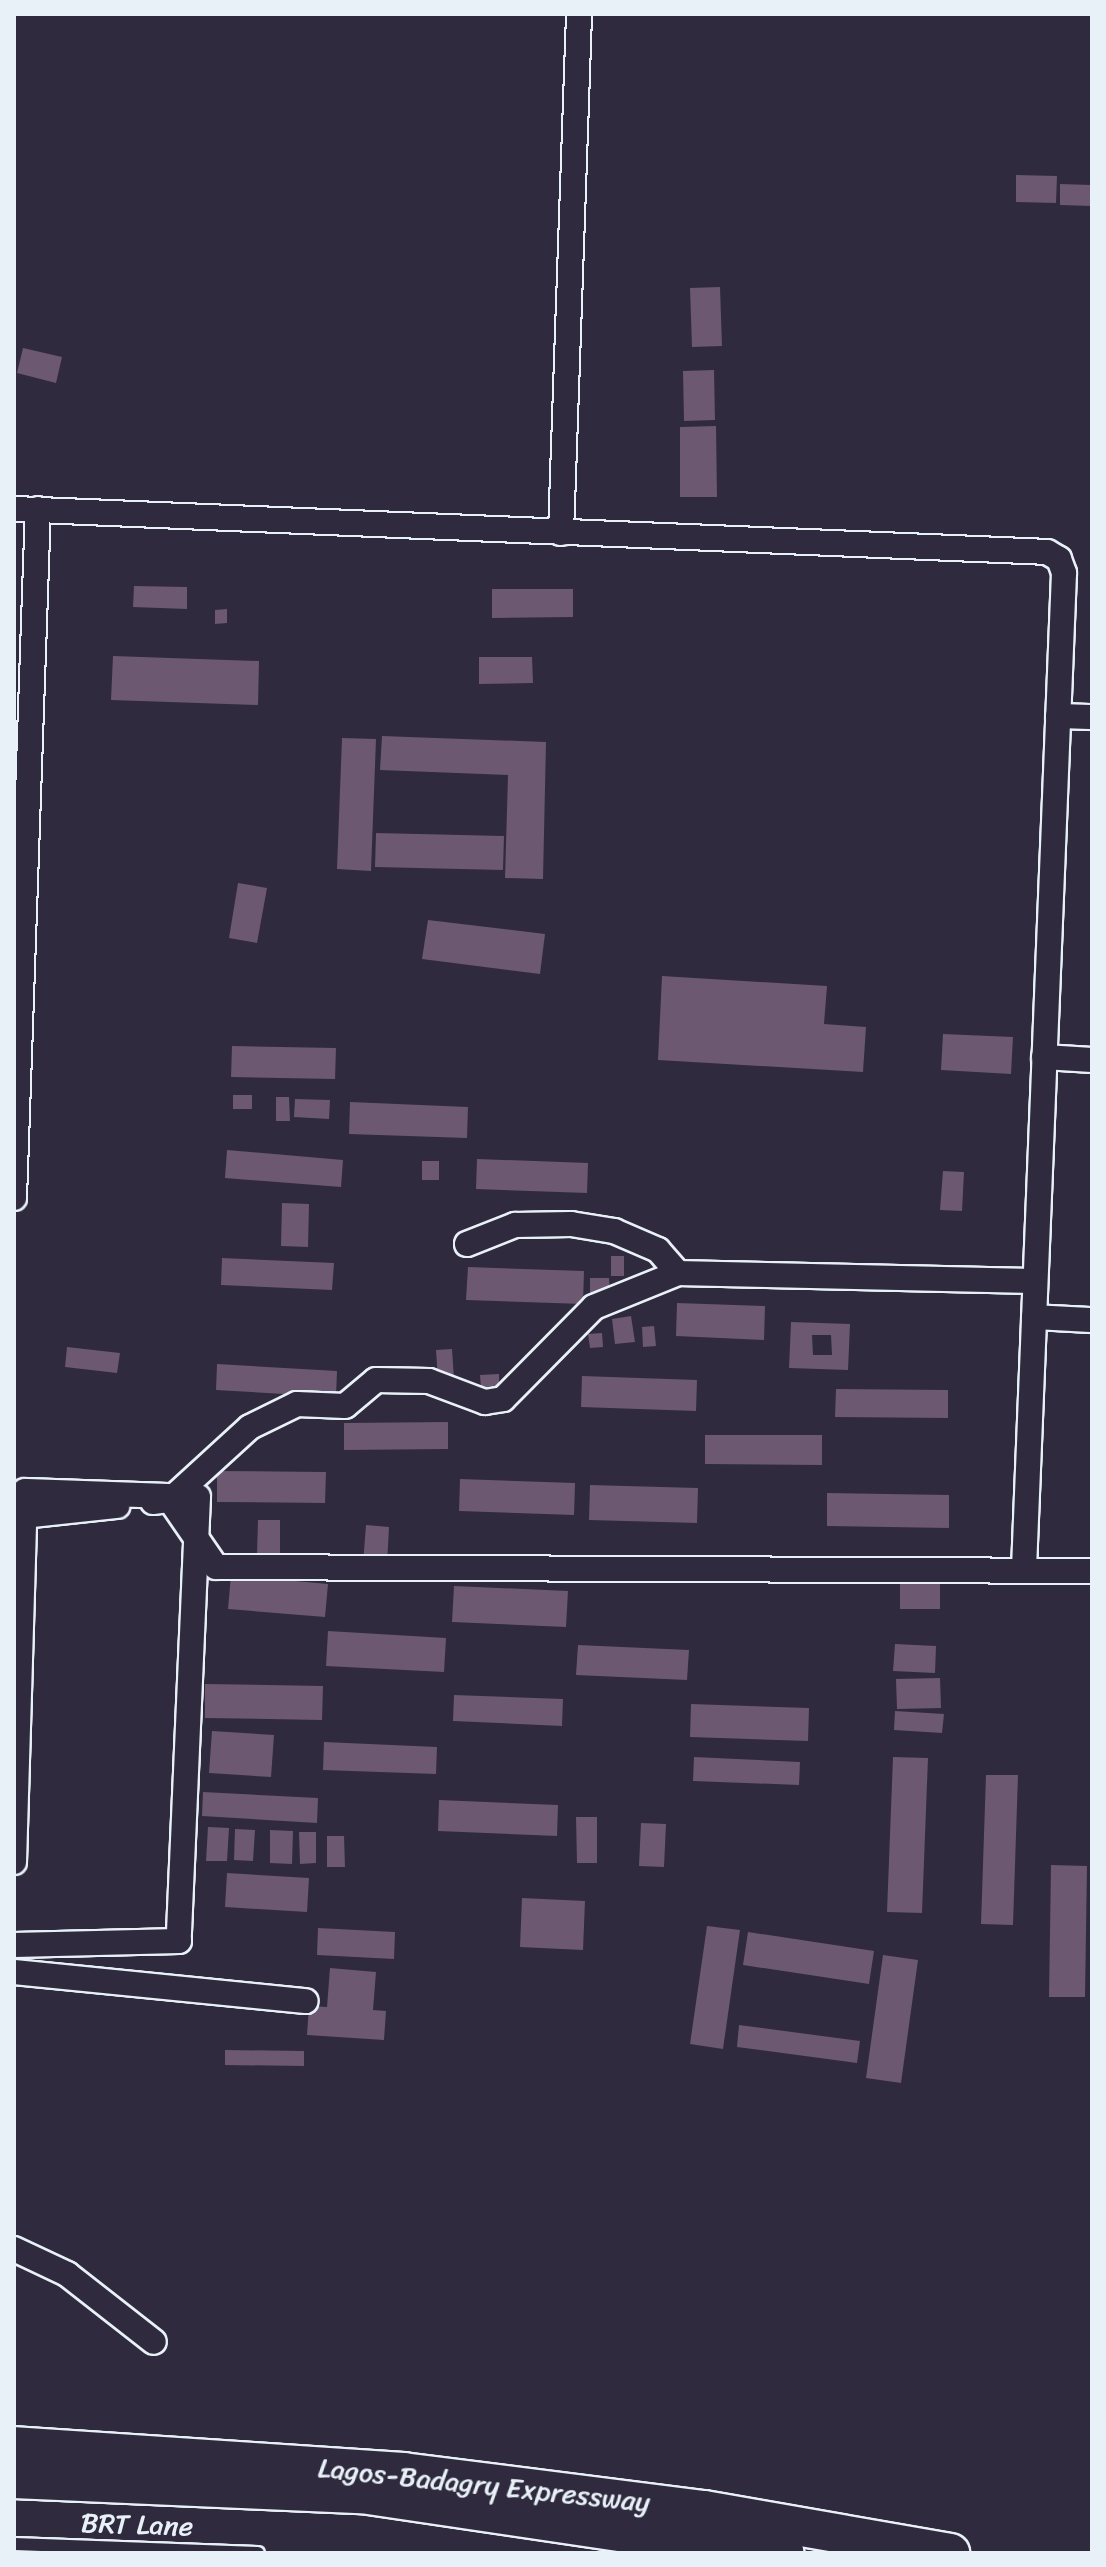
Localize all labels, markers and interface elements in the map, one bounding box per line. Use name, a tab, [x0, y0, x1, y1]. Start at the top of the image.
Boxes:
street label: Lagos-Badagry Expressway	[316, 2451, 652, 2519]
street label: BRT Lane	[80, 2506, 194, 2544]

